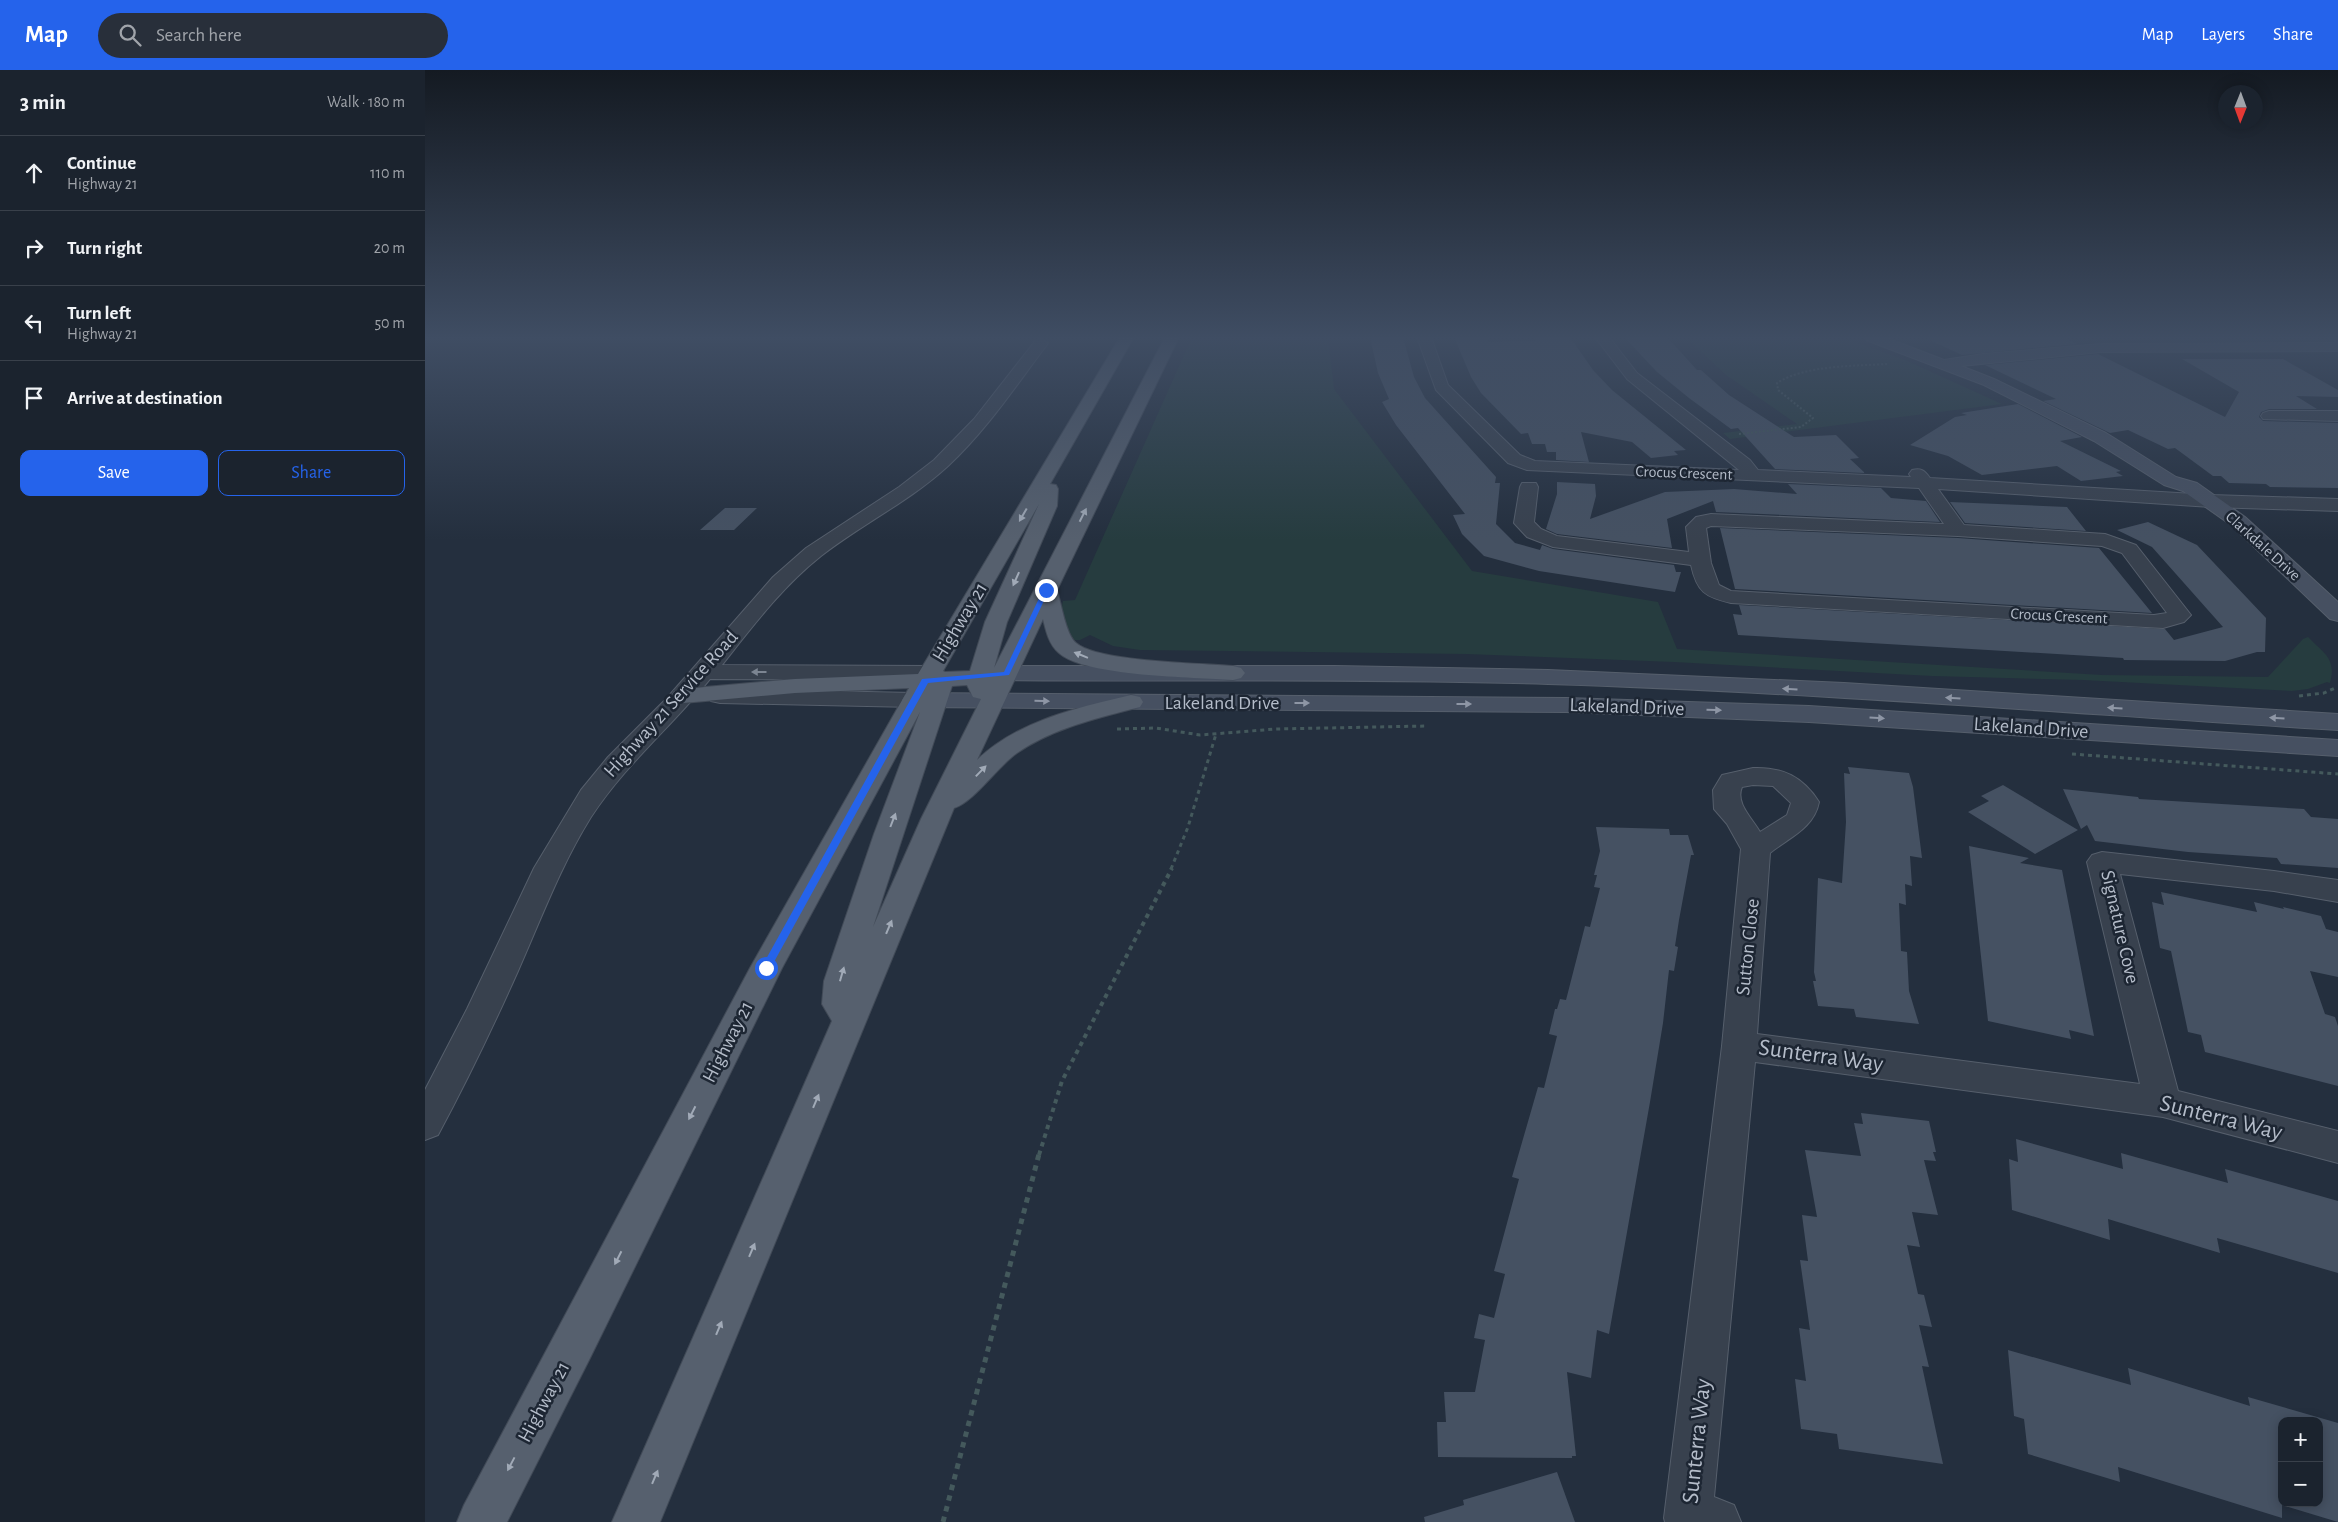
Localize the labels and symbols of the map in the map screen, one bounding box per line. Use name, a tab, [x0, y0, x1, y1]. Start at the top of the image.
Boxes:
north arrow	[2218, 85, 2263, 130]
street label: Crocus Crescent	[1635, 463, 1733, 483]
one-way arrow	[1079, 508, 1087, 522]
street label: Clarkdale Drive	[2222, 508, 2304, 584]
one-way arrow	[1019, 509, 1028, 522]
one-way arrow	[1011, 572, 1019, 586]
street label: Highway 21	[929, 579, 991, 665]
route end	[1035, 579, 1058, 602]
street label: Crocus Crescent	[2010, 605, 2108, 627]
street label: Highway 21 Service Road	[600, 627, 742, 781]
one-way arrow	[1074, 651, 1089, 658]
one-way arrow	[750, 668, 766, 676]
one-way arrow	[1782, 684, 1798, 692]
street label: Lakeland Drive	[1164, 693, 1280, 713]
one-way arrow	[1944, 694, 1960, 702]
street label: Lakeland Drive	[1569, 695, 1685, 719]
one-way arrow	[1034, 697, 1050, 705]
one-way arrow	[1294, 699, 1310, 707]
one-way arrow	[1457, 700, 1473, 708]
one-way arrow	[2107, 704, 2123, 712]
one-way arrow	[1707, 707, 1723, 715]
street label: Lakeland Drive	[1973, 714, 2089, 742]
one-way arrow	[2269, 714, 2285, 722]
one-way arrow	[1869, 715, 1885, 723]
one-way arrow	[975, 765, 987, 777]
one-way arrow	[889, 812, 897, 827]
street label: Signature Cove	[2097, 868, 2143, 986]
street label: Sutton Close	[1733, 898, 1763, 996]
one-way arrow	[885, 920, 893, 934]
route start	[755, 957, 778, 980]
one-way arrow	[838, 967, 846, 982]
street label: Highway 21	[699, 998, 757, 1086]
street label: Sunterra Way	[1757, 1035, 1885, 1077]
street label: Sunterra Way	[2157, 1091, 2285, 1145]
one-way arrow	[812, 1094, 820, 1108]
one-way arrow	[688, 1106, 696, 1120]
one-way arrow	[748, 1243, 756, 1257]
one-way arrow	[614, 1251, 622, 1265]
one-way arrow	[715, 1321, 723, 1335]
street label: Highway 21	[514, 1358, 574, 1446]
street label: Sunterra Way	[1679, 1377, 1715, 1505]
one-way arrow	[507, 1457, 516, 1471]
one-way arrow	[651, 1470, 659, 1484]

